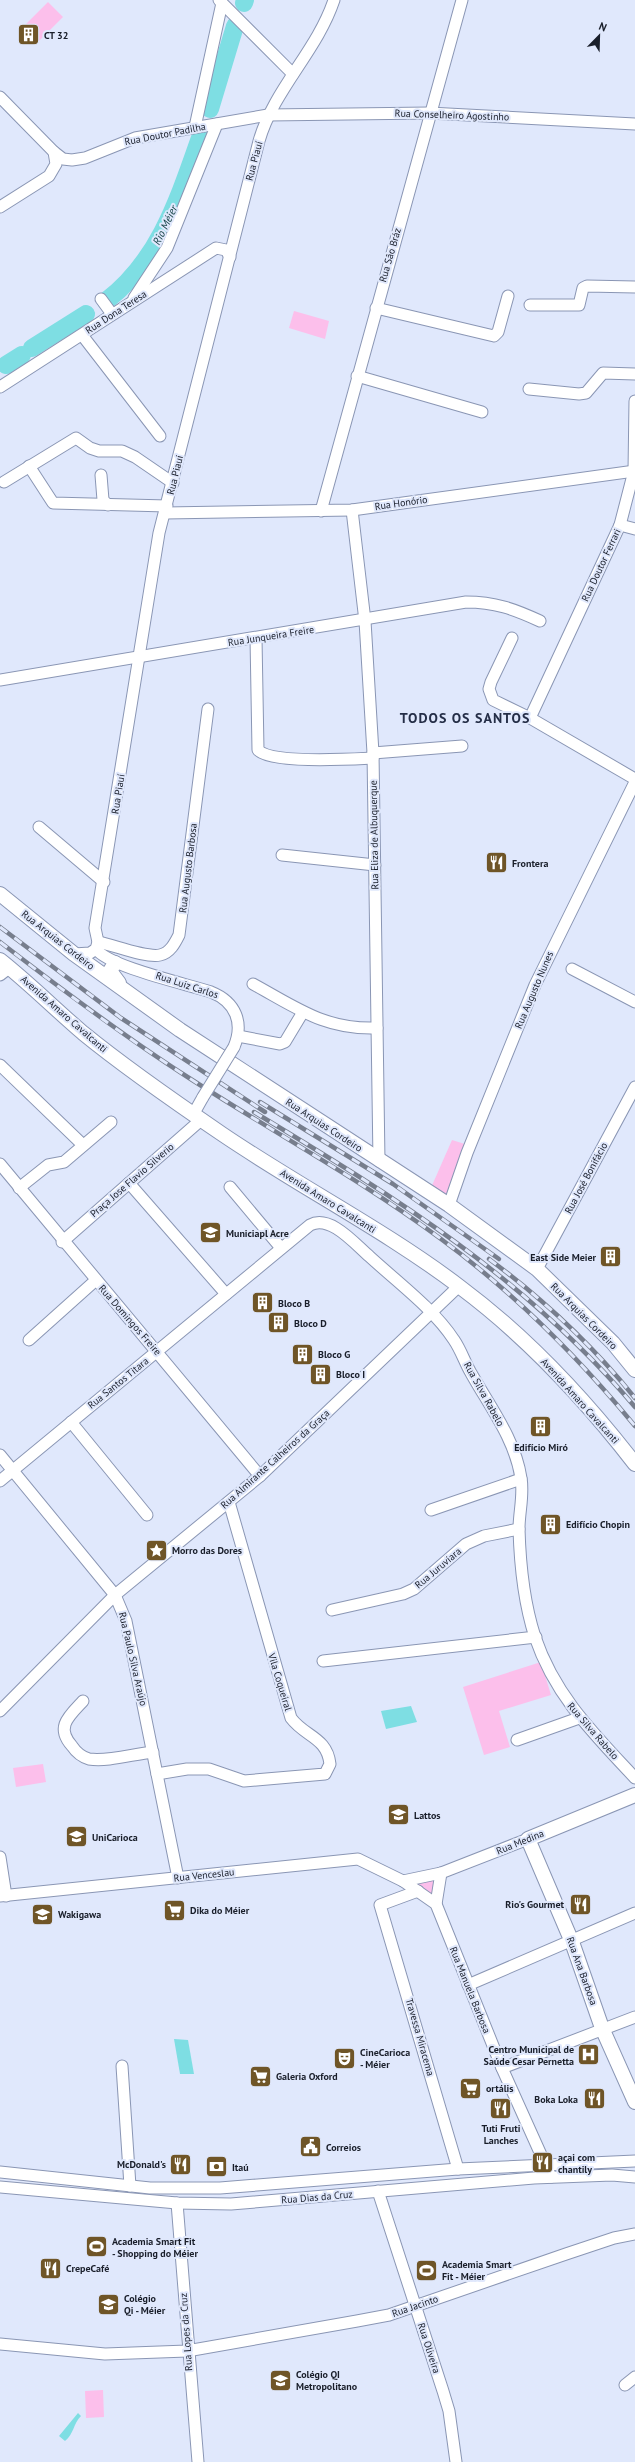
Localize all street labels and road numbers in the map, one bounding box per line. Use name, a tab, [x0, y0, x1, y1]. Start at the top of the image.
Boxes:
street label: Rua Conselheiro Agostinho	[394, 107, 510, 123]
street label: Rua Doutor Padilha	[123, 120, 207, 148]
street label: Rua Piauí	[243, 140, 266, 182]
street label: Rua São Bráz	[376, 226, 404, 284]
street label: Rua Dona Teresa	[83, 287, 149, 337]
street label: Rua Piauí	[164, 454, 186, 496]
street label: Rua Honório	[374, 493, 428, 513]
street label: Rua Doutor Ferrari	[578, 526, 624, 604]
street label: Rua Junqueira Freire	[227, 623, 315, 649]
street label: Rua Piauí	[108, 773, 128, 815]
street label: Rua Eliza de Albuquerque	[367, 780, 381, 890]
street label: Rua Augusto Barbosa	[176, 822, 200, 914]
street label: Rua Arquias Cordeiro	[19, 907, 97, 973]
street label: Rua Augusto Nunes	[512, 949, 556, 1031]
street label: Rua Luiz Carlos	[154, 969, 220, 1001]
street label: Avenida Amaro Cavalcanti	[18, 973, 110, 1055]
street label: Rua Arquias Cordeiro	[283, 1095, 365, 1155]
street label: Praça Jose Flavio Silverio	[87, 1140, 177, 1220]
street label: Rua José Bonifácio	[562, 1140, 610, 1216]
street label: Avenida Amaro Cavalcanti	[278, 1166, 378, 1236]
street label: Rua Arquias Cordeiro	[548, 1280, 620, 1352]
street label: Rua Domingos Freire	[96, 1282, 164, 1358]
street label: Rua Santos Titara	[85, 1354, 151, 1412]
street label: Avenida Amaro Cavalcanti	[538, 1356, 622, 1446]
street label: Rua Silva Rabelo	[461, 1359, 507, 1429]
street label: Rua Almirante Calheiros da Graça	[218, 1407, 332, 1511]
street label: Rua Juruviara	[412, 1545, 464, 1591]
street label: Rua Paulo Silva Araújo	[116, 1611, 150, 1707]
street label: Vila Coqueiral	[265, 1651, 295, 1712]
street label: Rua Silva Rabelo	[565, 1700, 621, 1762]
street label: Rua Medina	[494, 1827, 546, 1857]
street label: Rua Venceslau	[173, 1865, 235, 1885]
street label: Rua Ana Barbosa	[564, 1935, 600, 2007]
street label: Rua Manuela Barbosa	[447, 1945, 493, 2035]
street label: Travessa Miracema	[403, 1997, 437, 2077]
street label: Rua Dias da Cruz	[281, 2187, 353, 2207]
street label: Rua Jacinto	[390, 2292, 440, 2320]
street label: Rua Lopes da Cruz	[177, 2293, 195, 2371]
street label: Rua Oliveira	[415, 2321, 443, 2375]

